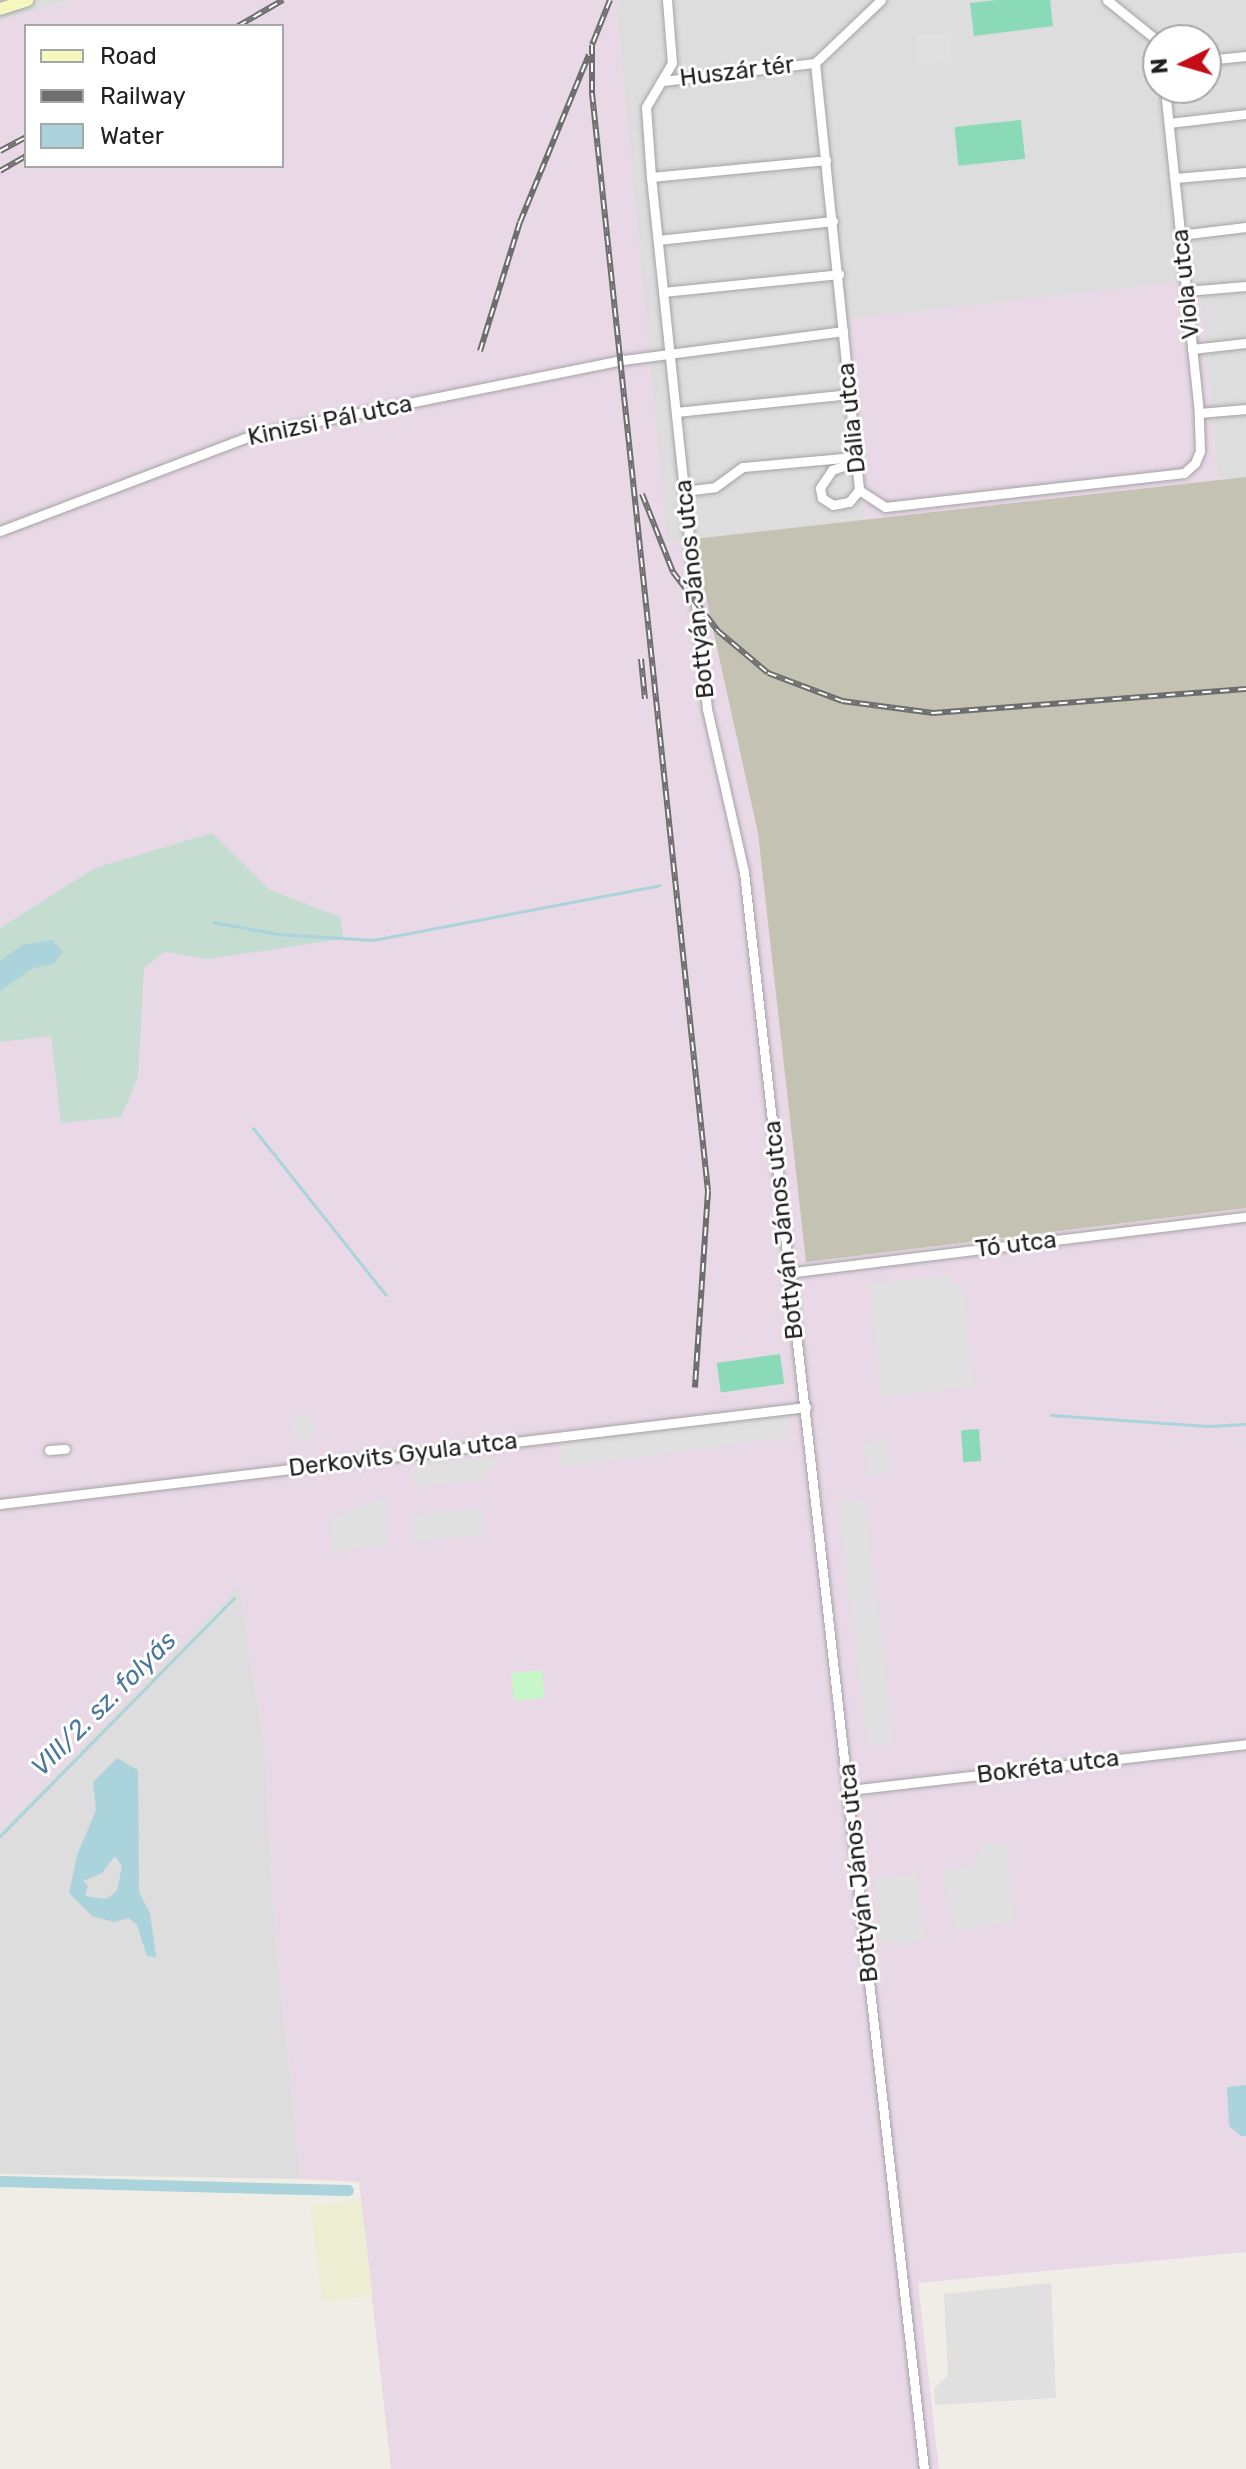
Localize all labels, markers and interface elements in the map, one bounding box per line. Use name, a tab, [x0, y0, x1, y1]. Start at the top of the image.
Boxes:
legend	[24, 24, 284, 168]
north arrow	[1142, 24, 1222, 104]
text: Road	[100, 42, 157, 70]
street label: Huszár tér	[678, 51, 796, 93]
text: N	[1145, 57, 1174, 75]
text: Railway	[100, 82, 186, 110]
text: Water	[100, 122, 164, 150]
street label: Viola utca	[1166, 228, 1206, 340]
street label: Dália utca	[832, 361, 872, 475]
street label: Kinizsi Pál utca	[245, 390, 415, 452]
street label: Bottyán János utca	[669, 478, 721, 700]
street label: Bottyán János utca	[758, 1119, 810, 1341]
street label: Tó utca	[974, 1226, 1058, 1264]
street label: Derkovits Gyula utca	[287, 1427, 519, 1483]
water label: VIII/2. sz. folyás	[25, 1625, 183, 1783]
street label: Bokréta utca	[975, 1744, 1121, 1790]
street label: Bottyán János utca	[833, 1762, 885, 1984]

